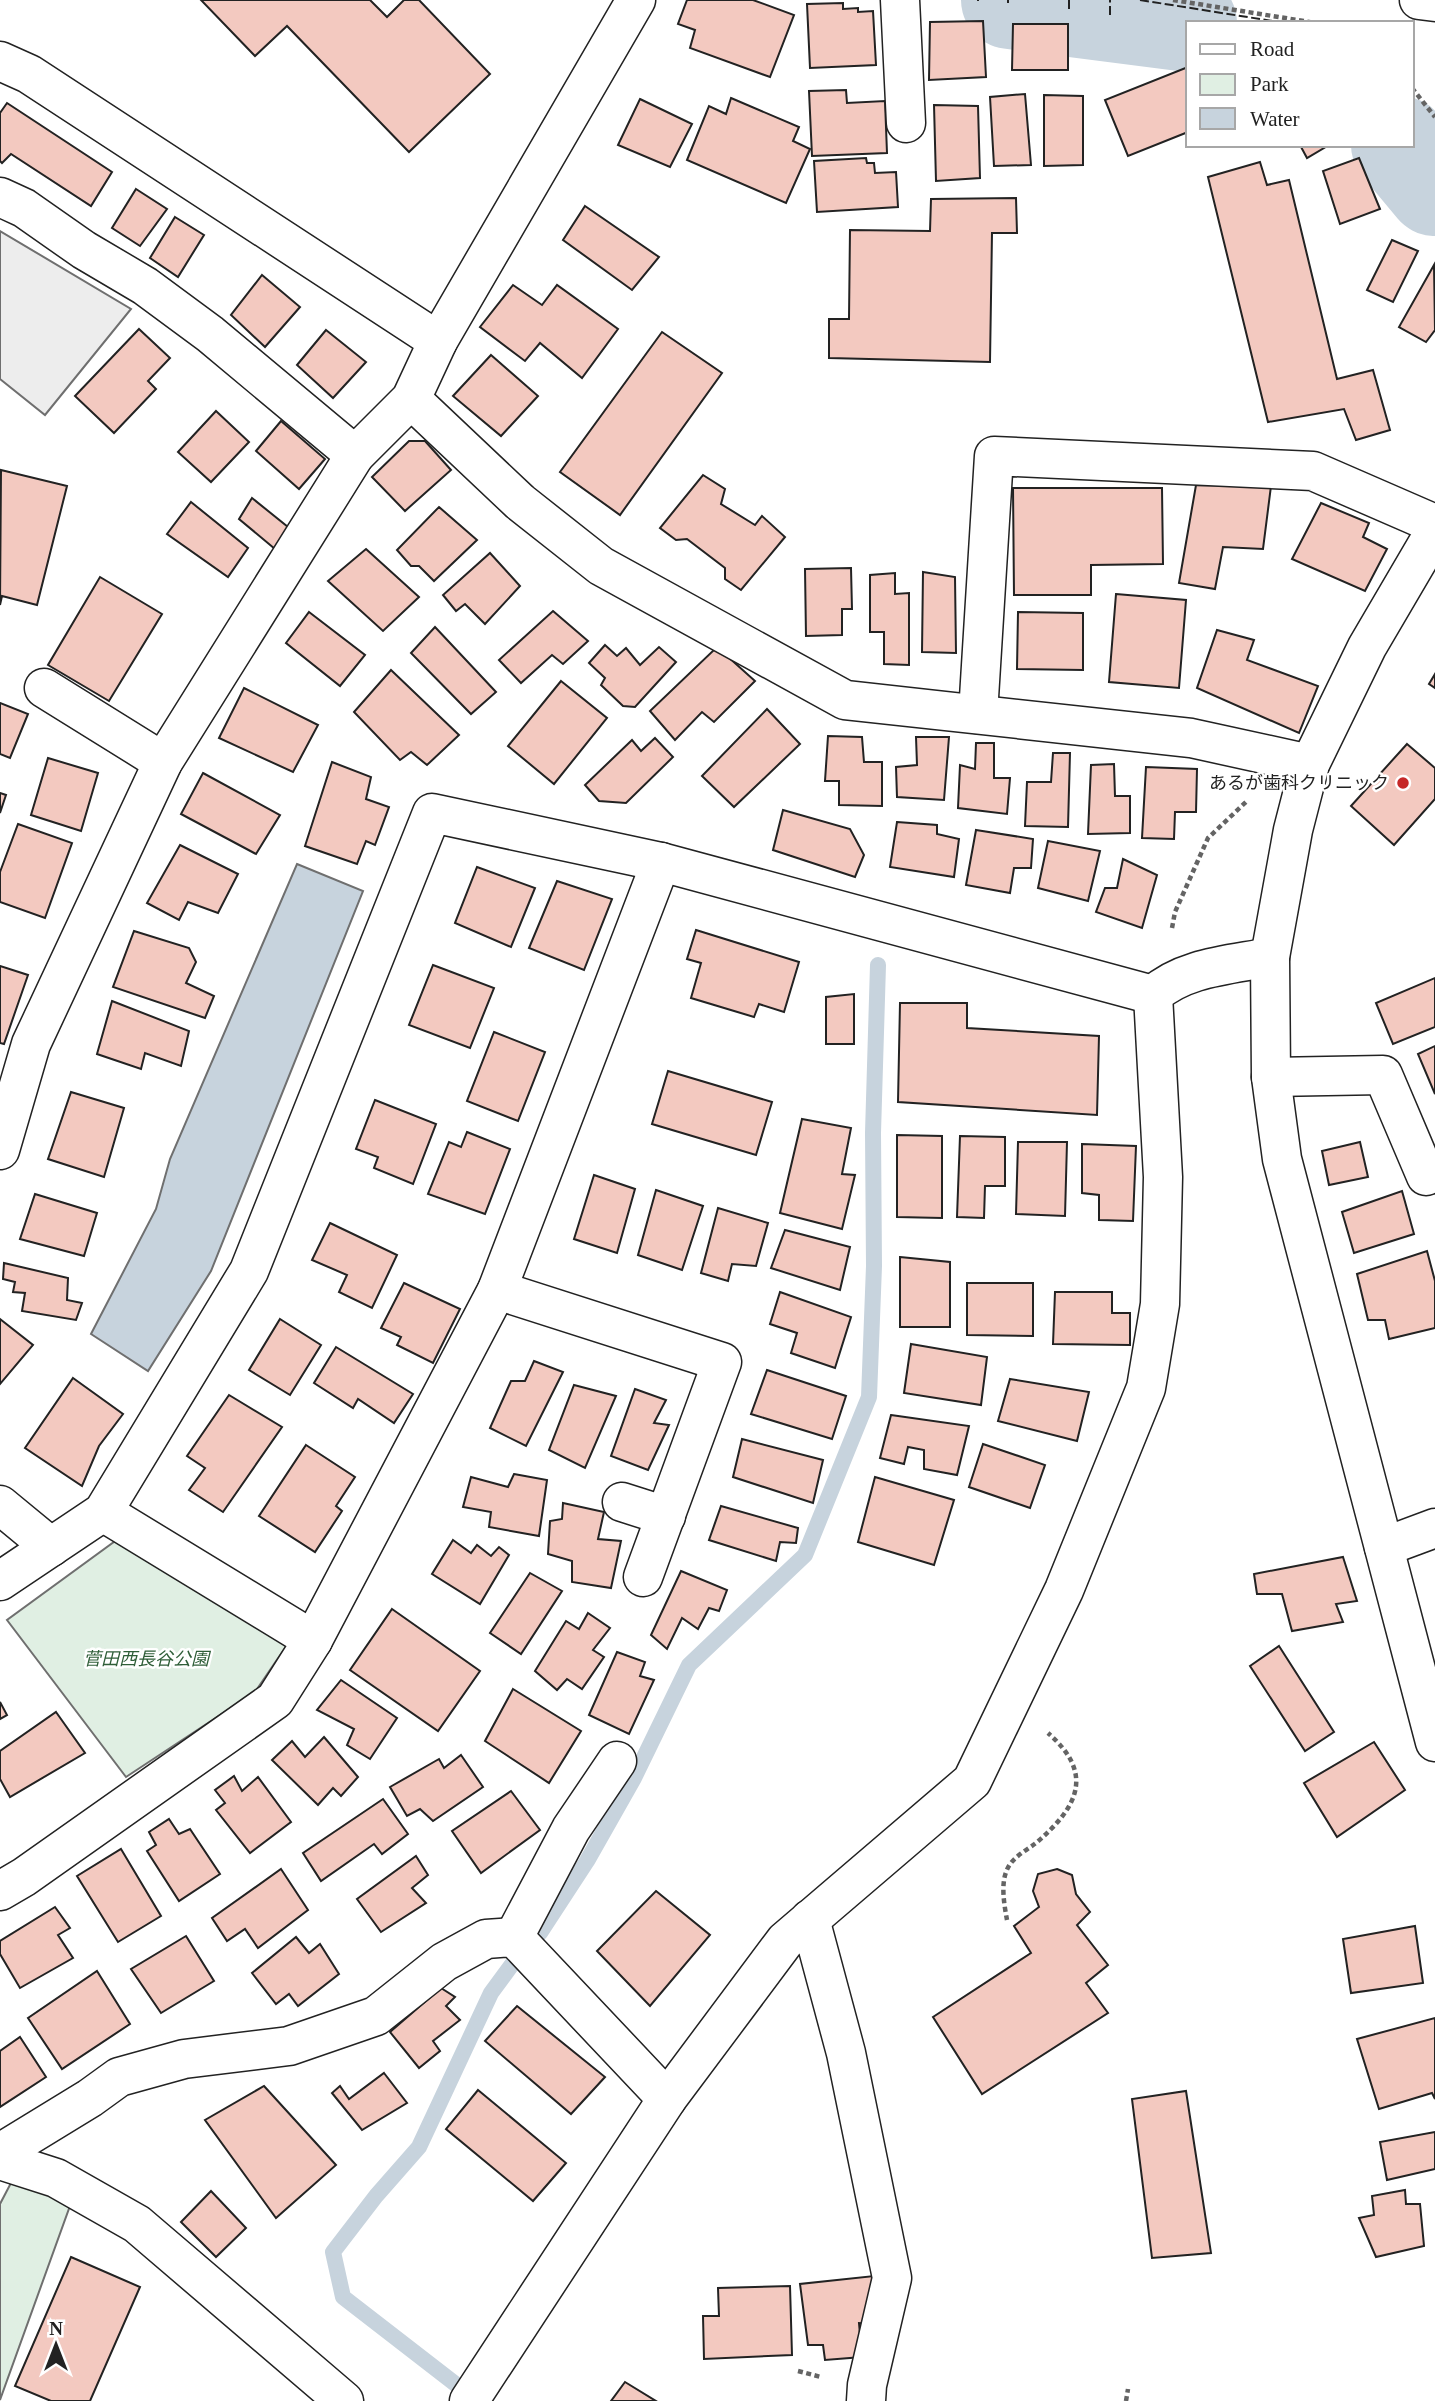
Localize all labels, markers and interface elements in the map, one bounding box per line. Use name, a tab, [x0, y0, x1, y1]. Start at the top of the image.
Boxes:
legend	[1186, 21, 1414, 147]
text: Road	[1250, 37, 1295, 61]
text: Park	[1250, 72, 1289, 96]
text: Water	[1250, 107, 1300, 131]
place label: あるが歯科クリニック	[1209, 773, 1389, 793]
marker: あるが歯科クリニック	[1395, 775, 1411, 791]
park label: 菅田西長谷公園	[83, 1649, 212, 1669]
north arrow	[21, 2310, 91, 2380]
text: N	[49, 2318, 63, 2339]

